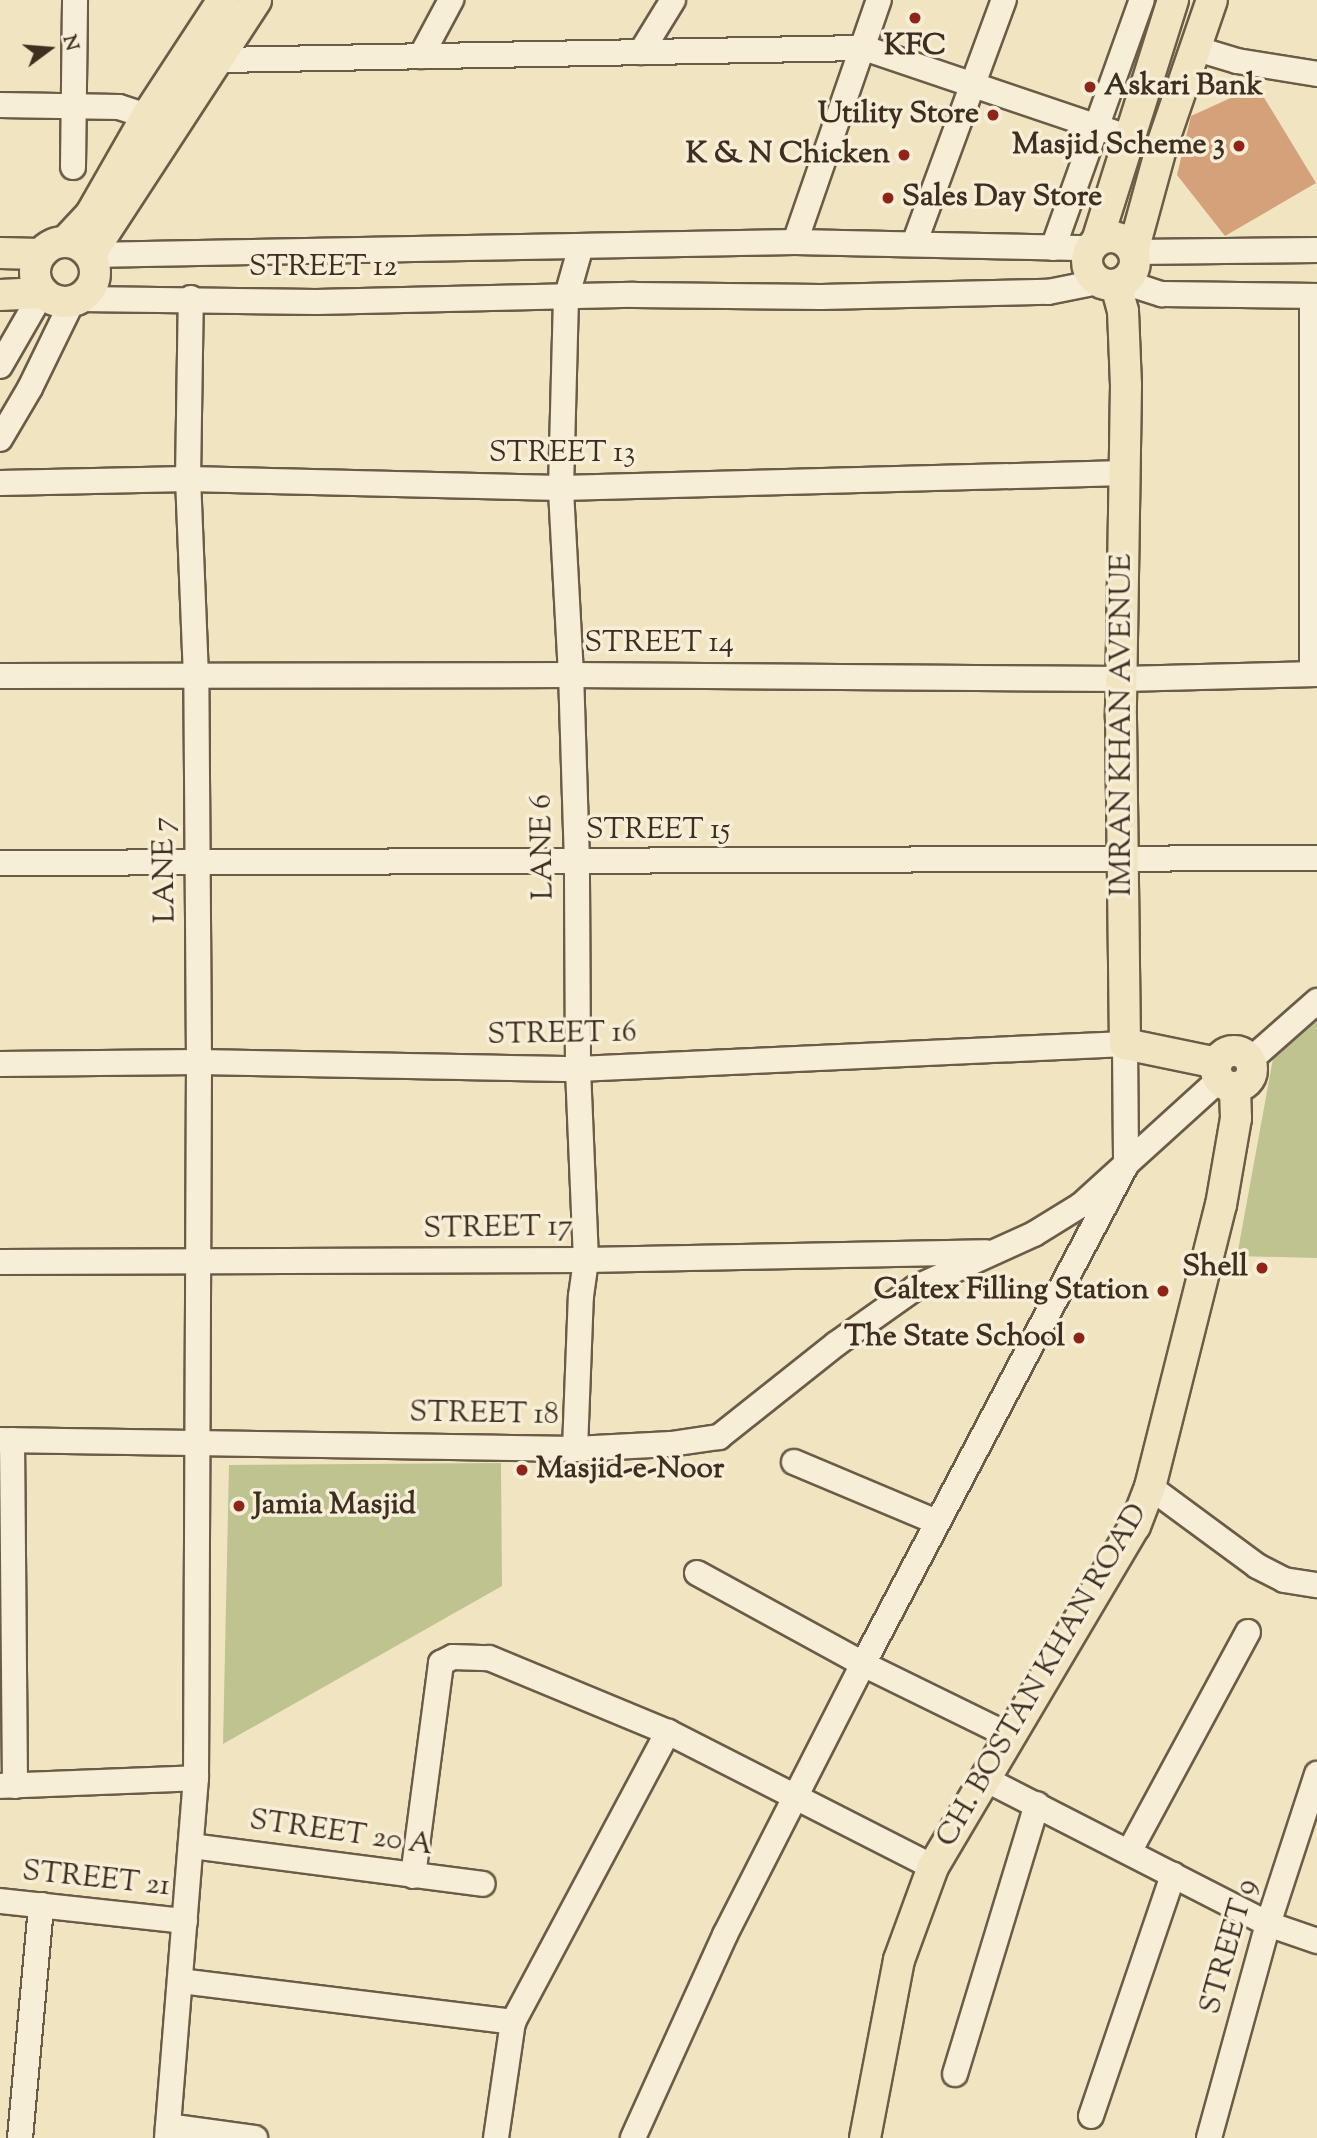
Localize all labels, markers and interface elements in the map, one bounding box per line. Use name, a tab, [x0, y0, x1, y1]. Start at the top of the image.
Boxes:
marker: KFC	[907, 10, 923, 26]
north arrow	[14, 14, 84, 84]
place label: KFC	[884, 29, 946, 65]
text: N	[55, 32, 85, 54]
place label: Askari Bank	[1104, 69, 1263, 105]
marker: Askari Bank	[1082, 79, 1098, 95]
place label: Utility Store	[818, 97, 979, 133]
marker: Utility Store	[985, 107, 1001, 123]
place label: Masjid Scheme 3	[1012, 128, 1225, 164]
place label: K & N Chicken	[686, 137, 890, 173]
marker: Masjid Scheme 3	[1231, 138, 1247, 154]
marker: K & N Chicken	[896, 147, 912, 163]
place label: Sales Day Store	[902, 180, 1102, 216]
marker: Sales Day Store	[880, 190, 896, 206]
street label: STREET 12	[249, 250, 397, 286]
street label: STREET 13	[489, 436, 635, 472]
street label: IMRAN KHAN AVENUE	[1105, 554, 1141, 896]
street label: STREET 14	[584, 626, 734, 662]
street label: LANE 6	[525, 794, 563, 900]
street label: STREET 15	[586, 813, 730, 849]
street label: LANE 7	[147, 817, 185, 923]
street label: STREET 16	[487, 1016, 637, 1054]
street label: STREET 17	[423, 1210, 573, 1248]
place label: Shell	[1182, 1250, 1248, 1286]
marker: Shell	[1254, 1260, 1270, 1276]
place label: Caltex Filling Station	[874, 1273, 1149, 1309]
marker: Caltex Filling Station	[1155, 1283, 1171, 1299]
place label: The State School	[844, 1320, 1065, 1356]
marker: The State School	[1071, 1330, 1087, 1346]
street label: STREET 18	[409, 1396, 559, 1434]
place label: Masjid-e-Noor	[536, 1452, 724, 1488]
marker: Masjid-e-Noor	[514, 1462, 530, 1478]
place label: Jamia Masjid	[253, 1488, 416, 1524]
marker: Jamia Masjid	[231, 1498, 247, 1514]
street label: CH. BOSTAN KHAN ROAD	[930, 1498, 1156, 1854]
street label: STREET 20 A	[247, 1803, 435, 1865]
street label: STREET 21	[20, 1854, 172, 1906]
street label: STREET 9	[1194, 1875, 1266, 2019]

